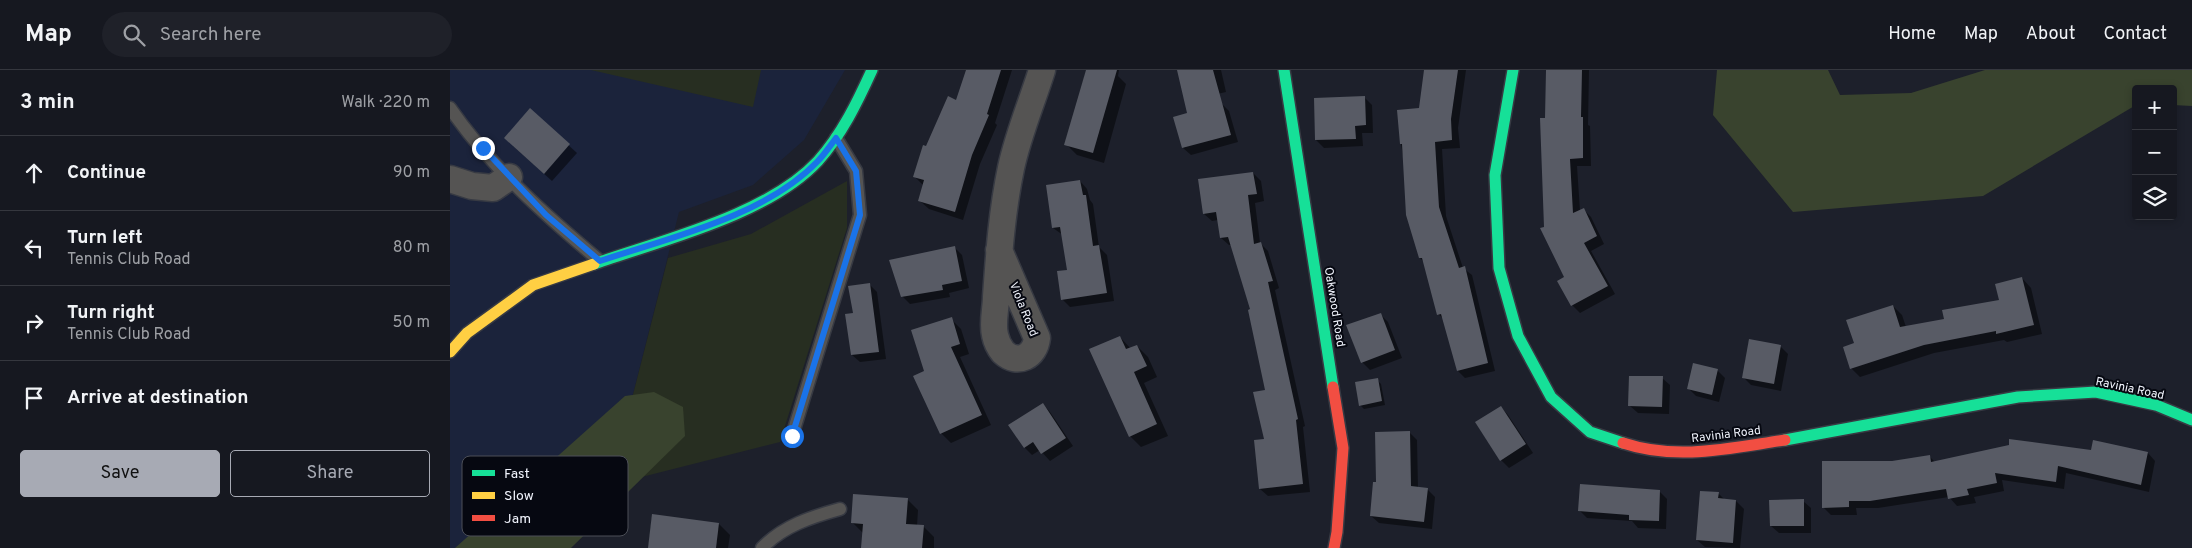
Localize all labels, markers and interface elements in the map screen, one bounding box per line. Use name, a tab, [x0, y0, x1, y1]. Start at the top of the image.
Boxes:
search box	[102, 12, 452, 57]
text: Map	[25, 20, 72, 50]
icon: search	[120, 21, 148, 49]
text: Search here	[160, 23, 261, 47]
text: Home	[1888, 23, 1936, 46]
text: Map	[1964, 23, 1998, 46]
text: About	[2026, 23, 2075, 46]
text: Contact	[2103, 23, 2167, 46]
map controls	[2132, 85, 2177, 220]
button: +	[2132, 85, 2177, 130]
text: 3 min	[20, 89, 75, 116]
text: Walk · 220 m	[341, 93, 430, 113]
button: −	[2132, 130, 2177, 175]
route end	[472, 137, 495, 160]
icon: ahead	[20, 159, 48, 187]
text: Continue	[67, 161, 146, 185]
text: 90 m	[393, 163, 430, 183]
button: layers	[2132, 175, 2177, 220]
text: Turn left	[67, 226, 143, 250]
icon: left	[20, 234, 48, 262]
text: 80 m	[393, 238, 430, 258]
text: Tennis Club Road	[67, 250, 191, 270]
street label: Oakwood Road	[1320, 266, 1348, 348]
street label: Viola Road	[1005, 280, 1041, 339]
text: Turn right	[67, 301, 155, 325]
icon: right	[20, 309, 48, 337]
text: 50 m	[393, 313, 430, 333]
text: Tennis Club Road	[67, 325, 191, 345]
street label: Ravinia Road	[2094, 374, 2166, 404]
icon: arrive	[20, 384, 48, 412]
text: Arrive at destination	[67, 386, 248, 410]
street label: Ravinia Road	[1690, 423, 1762, 447]
route start	[781, 425, 804, 448]
button: Save	[20, 450, 220, 497]
button: Share	[230, 450, 430, 497]
legend	[462, 456, 628, 536]
text: Fast	[504, 466, 530, 483]
text: Slow	[504, 488, 534, 505]
text: Jam	[504, 511, 531, 528]

